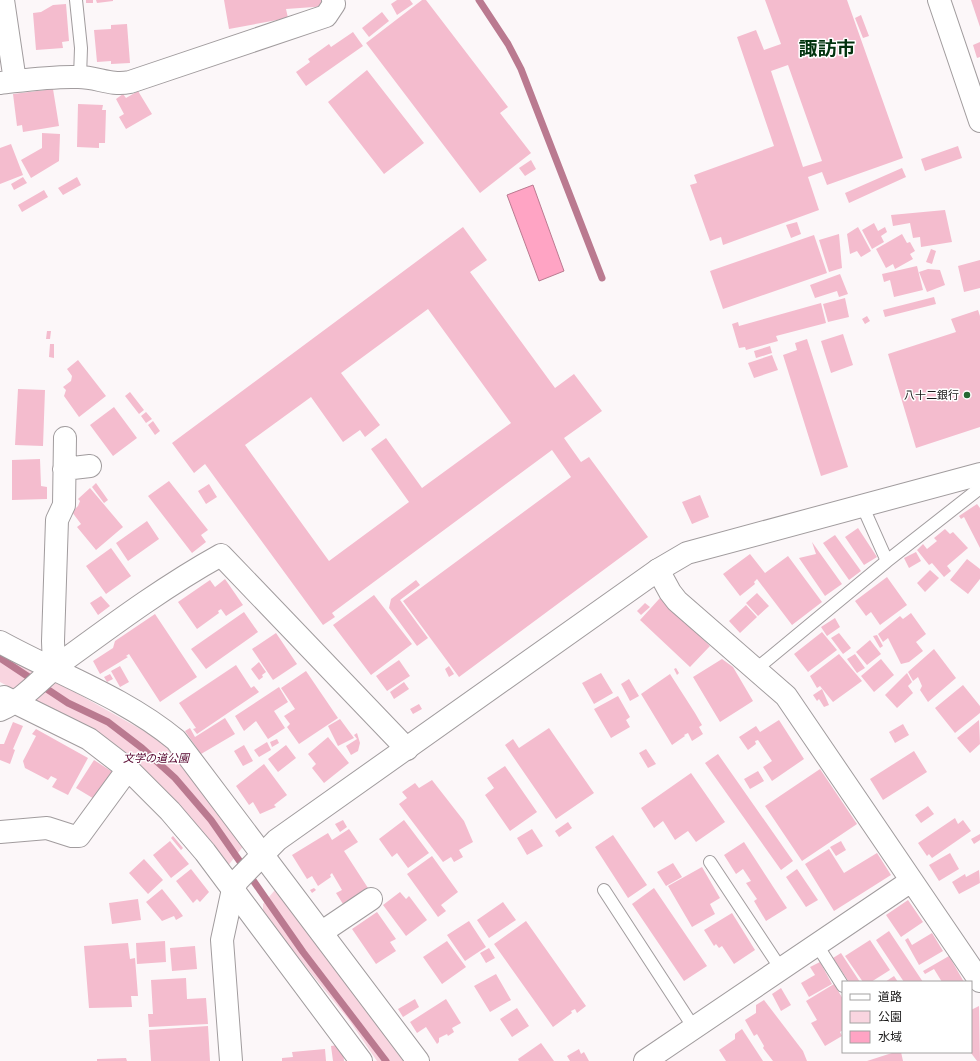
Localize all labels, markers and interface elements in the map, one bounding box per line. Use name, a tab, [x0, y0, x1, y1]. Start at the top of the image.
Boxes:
district label: 諏訪市	[798, 33, 856, 60]
place label: 八十二銀行	[904, 386, 959, 402]
marker: 八十二銀行	[962, 390, 972, 400]
park label: 文学の道公園	[123, 749, 191, 765]
legend	[842, 981, 972, 1053]
text: 道路	[878, 987, 902, 1004]
text: 公園	[878, 1007, 902, 1024]
text: 水域	[878, 1027, 902, 1044]

